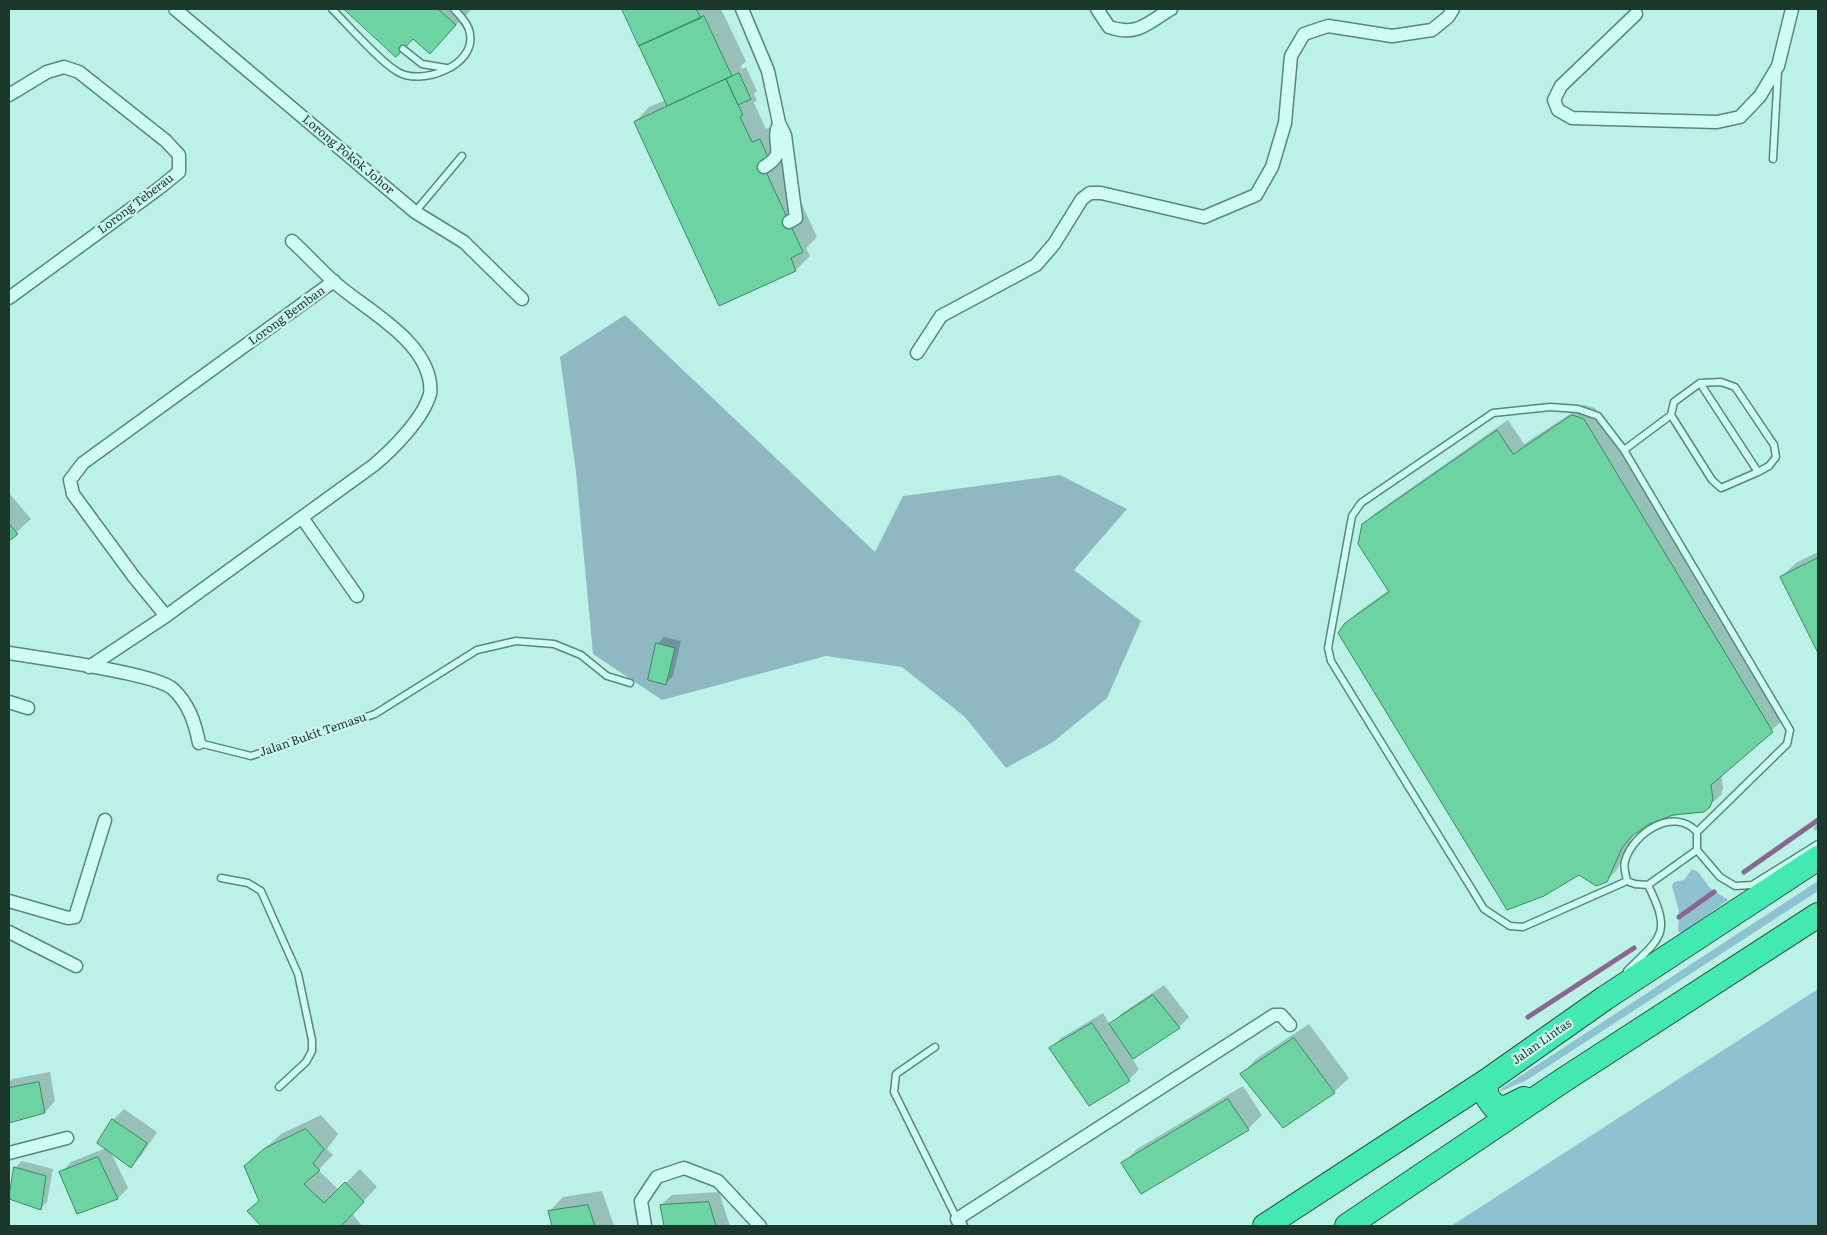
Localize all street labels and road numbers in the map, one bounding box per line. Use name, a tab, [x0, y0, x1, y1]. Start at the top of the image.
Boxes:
street label: Lorong Pokok Johor	[299, 112, 397, 198]
street label: Lorong Teberau	[95, 171, 177, 237]
street label: Lorong Bemban	[246, 283, 328, 349]
street label: Jalan Bukit Temasu	[258, 710, 368, 760]
street label: Jalan Lintas	[1510, 1016, 1574, 1068]

